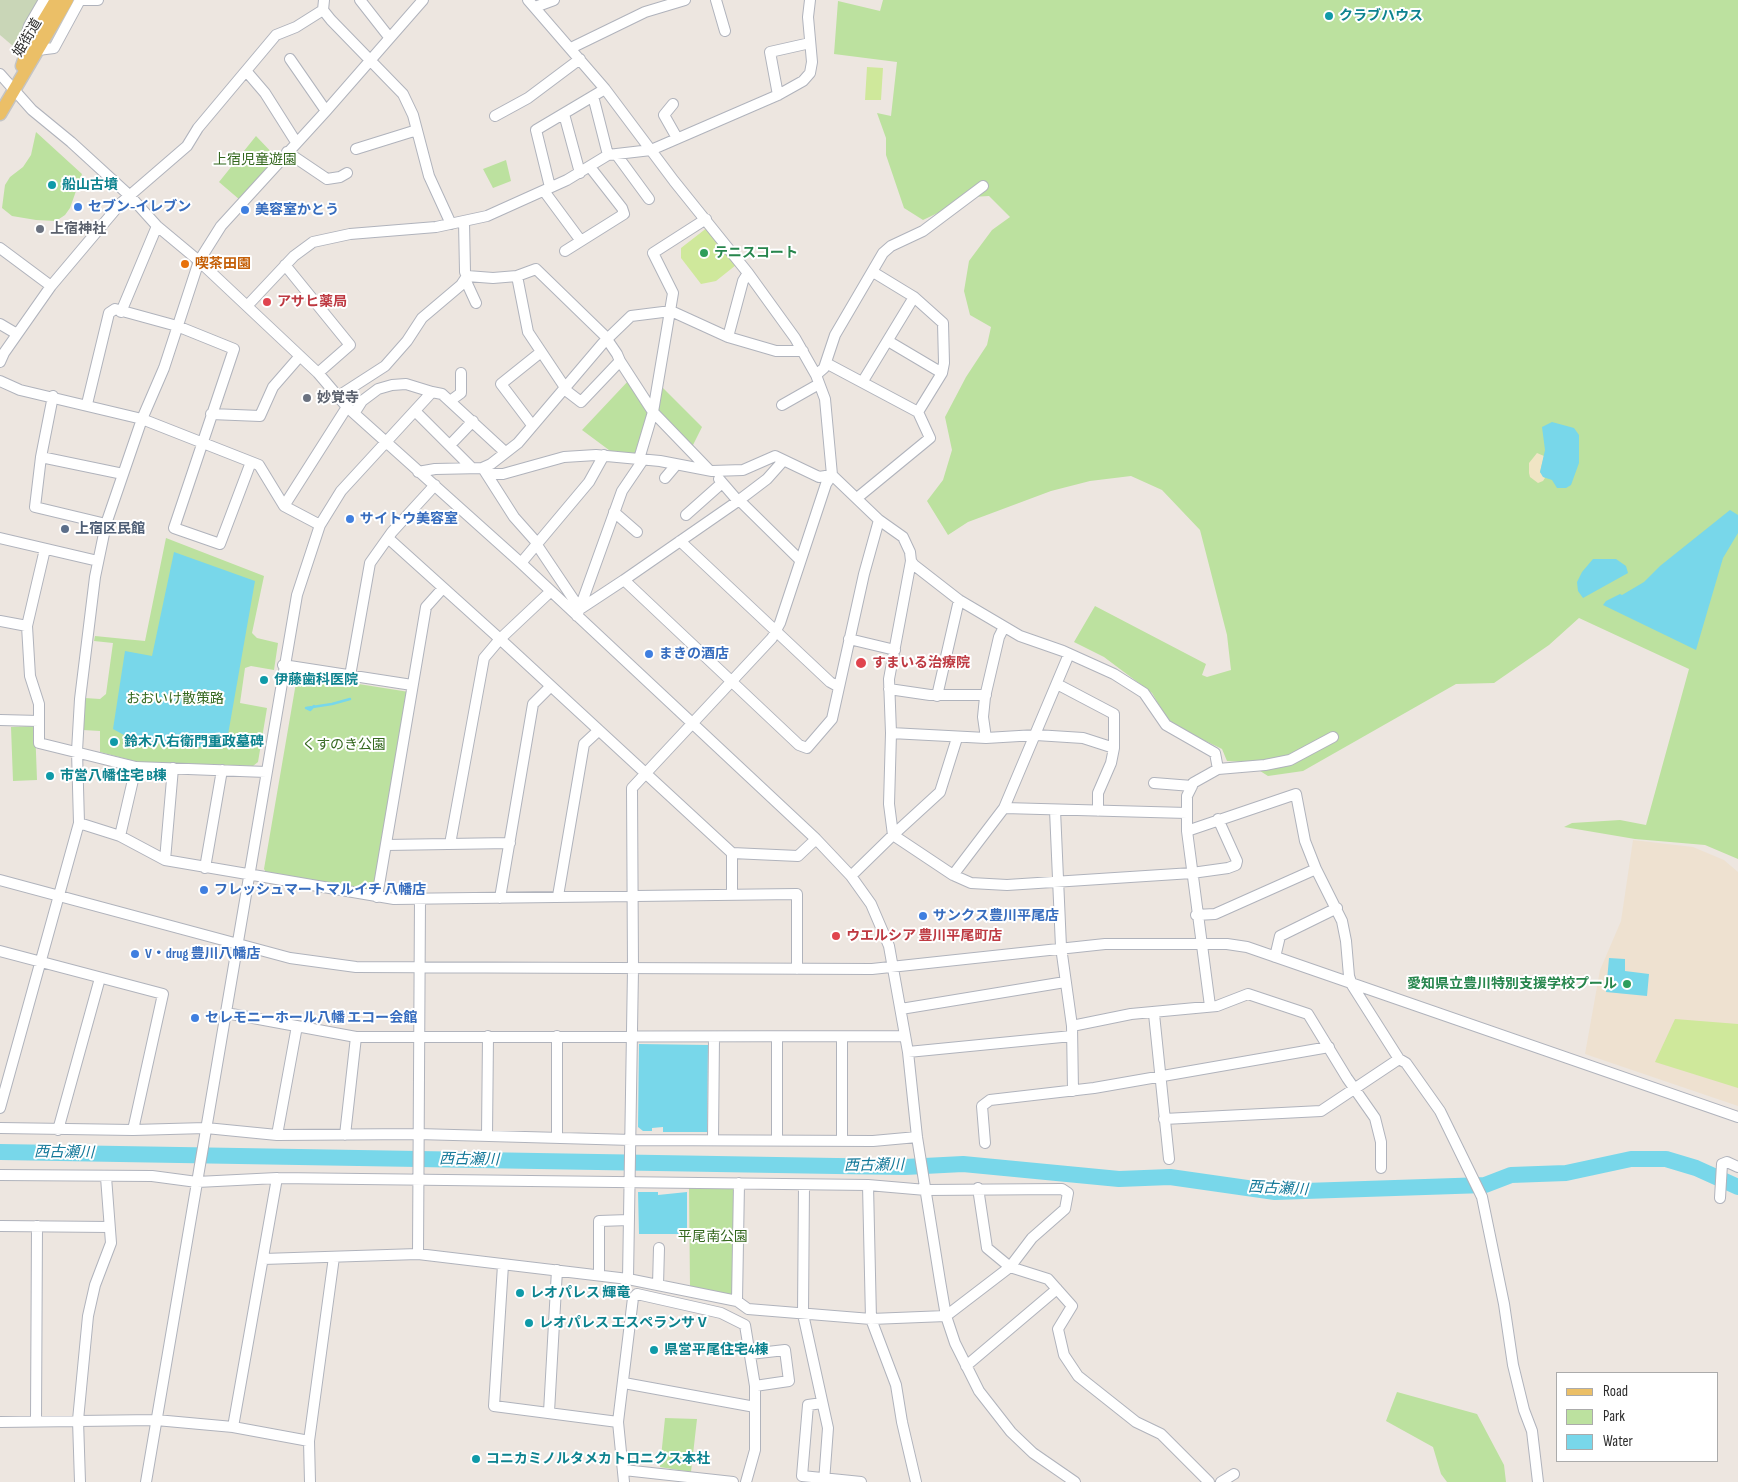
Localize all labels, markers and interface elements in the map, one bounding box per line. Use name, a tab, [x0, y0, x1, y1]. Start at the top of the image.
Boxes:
place label: クラブハウス	[1339, 8, 1423, 24]
marker: クラブハウス	[1323, 10, 1335, 22]
street label: 姫街道	[10, 16, 46, 60]
park label: 上宿児童遊園	[213, 152, 297, 168]
place label: 船山古墳	[62, 177, 118, 193]
marker: 船山古墳	[46, 179, 58, 191]
place label: セブン-イレブン	[88, 199, 191, 215]
marker: セブン-イレブン	[72, 201, 84, 213]
place label: 美容室かとう	[255, 202, 339, 218]
marker: 美容室かとう	[239, 204, 251, 216]
place label: 上宿神社	[50, 221, 106, 237]
marker: 上宿神社	[34, 223, 46, 235]
place label: テニスコート	[714, 245, 798, 261]
marker: テニスコート	[698, 247, 710, 259]
place label: 喫茶田園	[195, 256, 251, 272]
marker: 喫茶田園	[179, 258, 191, 270]
place label: アサヒ薬局	[277, 294, 347, 310]
marker: アサヒ薬局	[261, 296, 273, 308]
place label: 妙覚寺	[317, 390, 359, 406]
marker: 妙覚寺	[301, 392, 313, 404]
place label: サイトウ美容室	[360, 511, 458, 527]
marker: サイトウ美容室	[344, 513, 356, 525]
place label: 上宿区民館	[75, 521, 145, 537]
marker: 上宿区民館	[59, 523, 71, 535]
place label: まきの酒店	[659, 646, 729, 662]
marker: まきの酒店	[643, 648, 655, 660]
place label: すまいる治療院	[872, 655, 970, 671]
marker: すまいる治療院	[854, 656, 868, 670]
place label: 伊藤歯科医院	[274, 672, 358, 688]
marker: 伊藤歯科医院	[258, 674, 270, 686]
park label: おおいけ散策路	[126, 691, 224, 707]
place label: 鈴木八右衛門重政墓碑	[124, 734, 264, 750]
marker: 鈴木八右衛門重政墓碑	[108, 736, 120, 748]
park label: くすのき公園	[302, 737, 386, 753]
place label: 市営八幡住宅 B棟	[60, 768, 167, 784]
marker: 市営八幡住宅 B棟	[44, 770, 56, 782]
place label: フレッシュマートマルイチ 八幡店	[214, 882, 426, 898]
marker: フレッシュマートマルイチ 八幡店	[198, 884, 210, 896]
place label: サンクス豊川平尾店	[933, 908, 1059, 924]
marker: サンクス豊川平尾店	[917, 910, 929, 922]
place label: ウエルシア 豊川平尾町店	[846, 928, 1002, 944]
marker: ウエルシア 豊川平尾町店	[830, 930, 842, 942]
place label: V・drug 豊川八幡店	[145, 946, 260, 962]
marker: V・drug 豊川八幡店	[129, 948, 141, 960]
place label: 愛知県立豊川特別支援学校プール	[1407, 976, 1617, 992]
marker: 愛知県立豊川特別支援学校プール	[1621, 978, 1633, 990]
place label: セレモニーホール八幡 エコー会館	[205, 1010, 417, 1026]
marker: セレモニーホール八幡 エコー会館	[189, 1012, 201, 1024]
water label: 西古瀬川	[34, 1143, 94, 1163]
water label: 西古瀬川	[439, 1150, 499, 1170]
water label: 西古瀬川	[844, 1156, 904, 1176]
water label: 西古瀬川	[1248, 1178, 1308, 1200]
park label: 平尾南公園	[678, 1229, 748, 1245]
place label: レオパレス 輝竜	[530, 1285, 630, 1301]
marker: レオパレス 輝竜	[514, 1287, 526, 1299]
place label: レオパレス エスペランサⅤ	[539, 1315, 709, 1331]
marker: レオパレス エスペランサⅤ	[523, 1317, 535, 1329]
place label: 県営平尾住宅4棟	[664, 1342, 769, 1358]
marker: 県営平尾住宅4棟	[648, 1344, 660, 1356]
legend	[1556, 1372, 1718, 1462]
text: Road	[1603, 1382, 1628, 1401]
text: Park	[1603, 1407, 1625, 1426]
text: Water	[1603, 1432, 1633, 1451]
place label: コニカミノルタメカトロニクス本社	[486, 1451, 710, 1467]
marker: コニカミノルタメカトロニクス本社	[470, 1453, 482, 1465]

